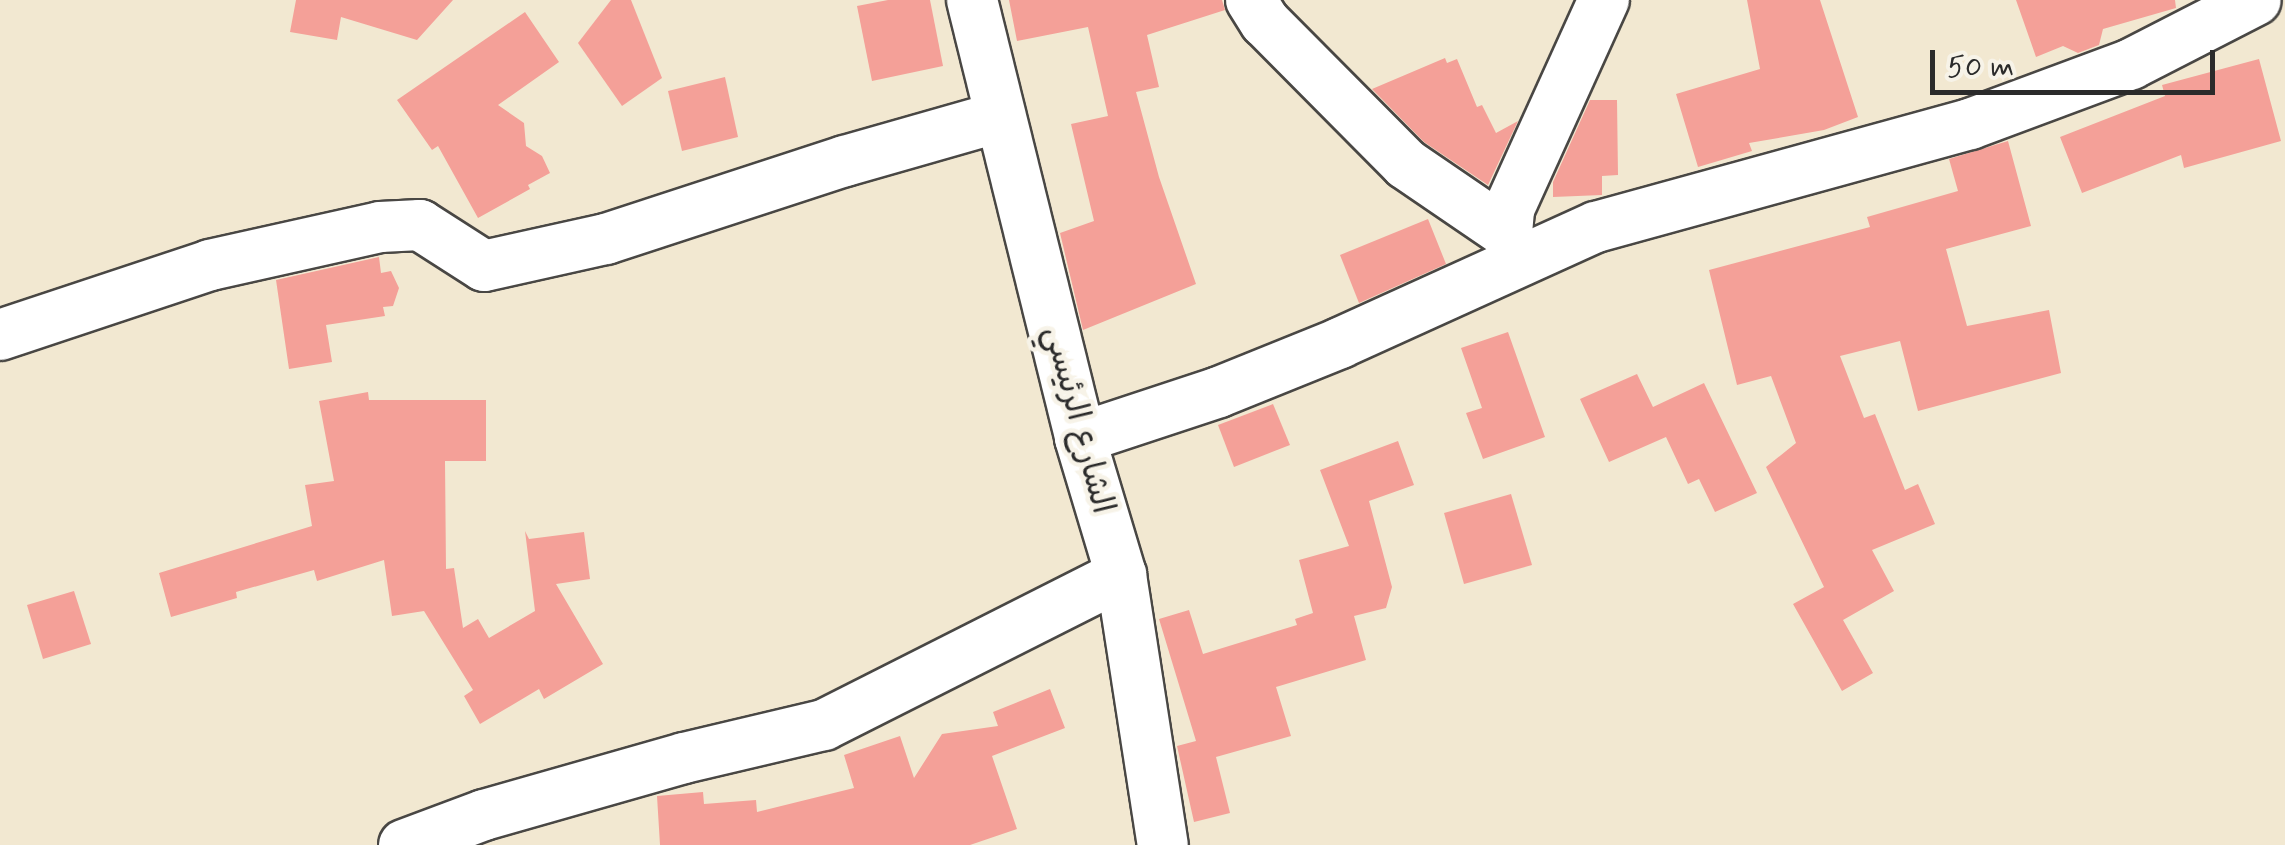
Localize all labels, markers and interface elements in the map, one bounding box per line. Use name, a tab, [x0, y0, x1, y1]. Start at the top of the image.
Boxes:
scale bar	[1935, 30, 2220, 92]
text: 50 m	[1947, 48, 2014, 87]
street label: الشارع الرئيسي	[1035, 322, 1121, 518]

